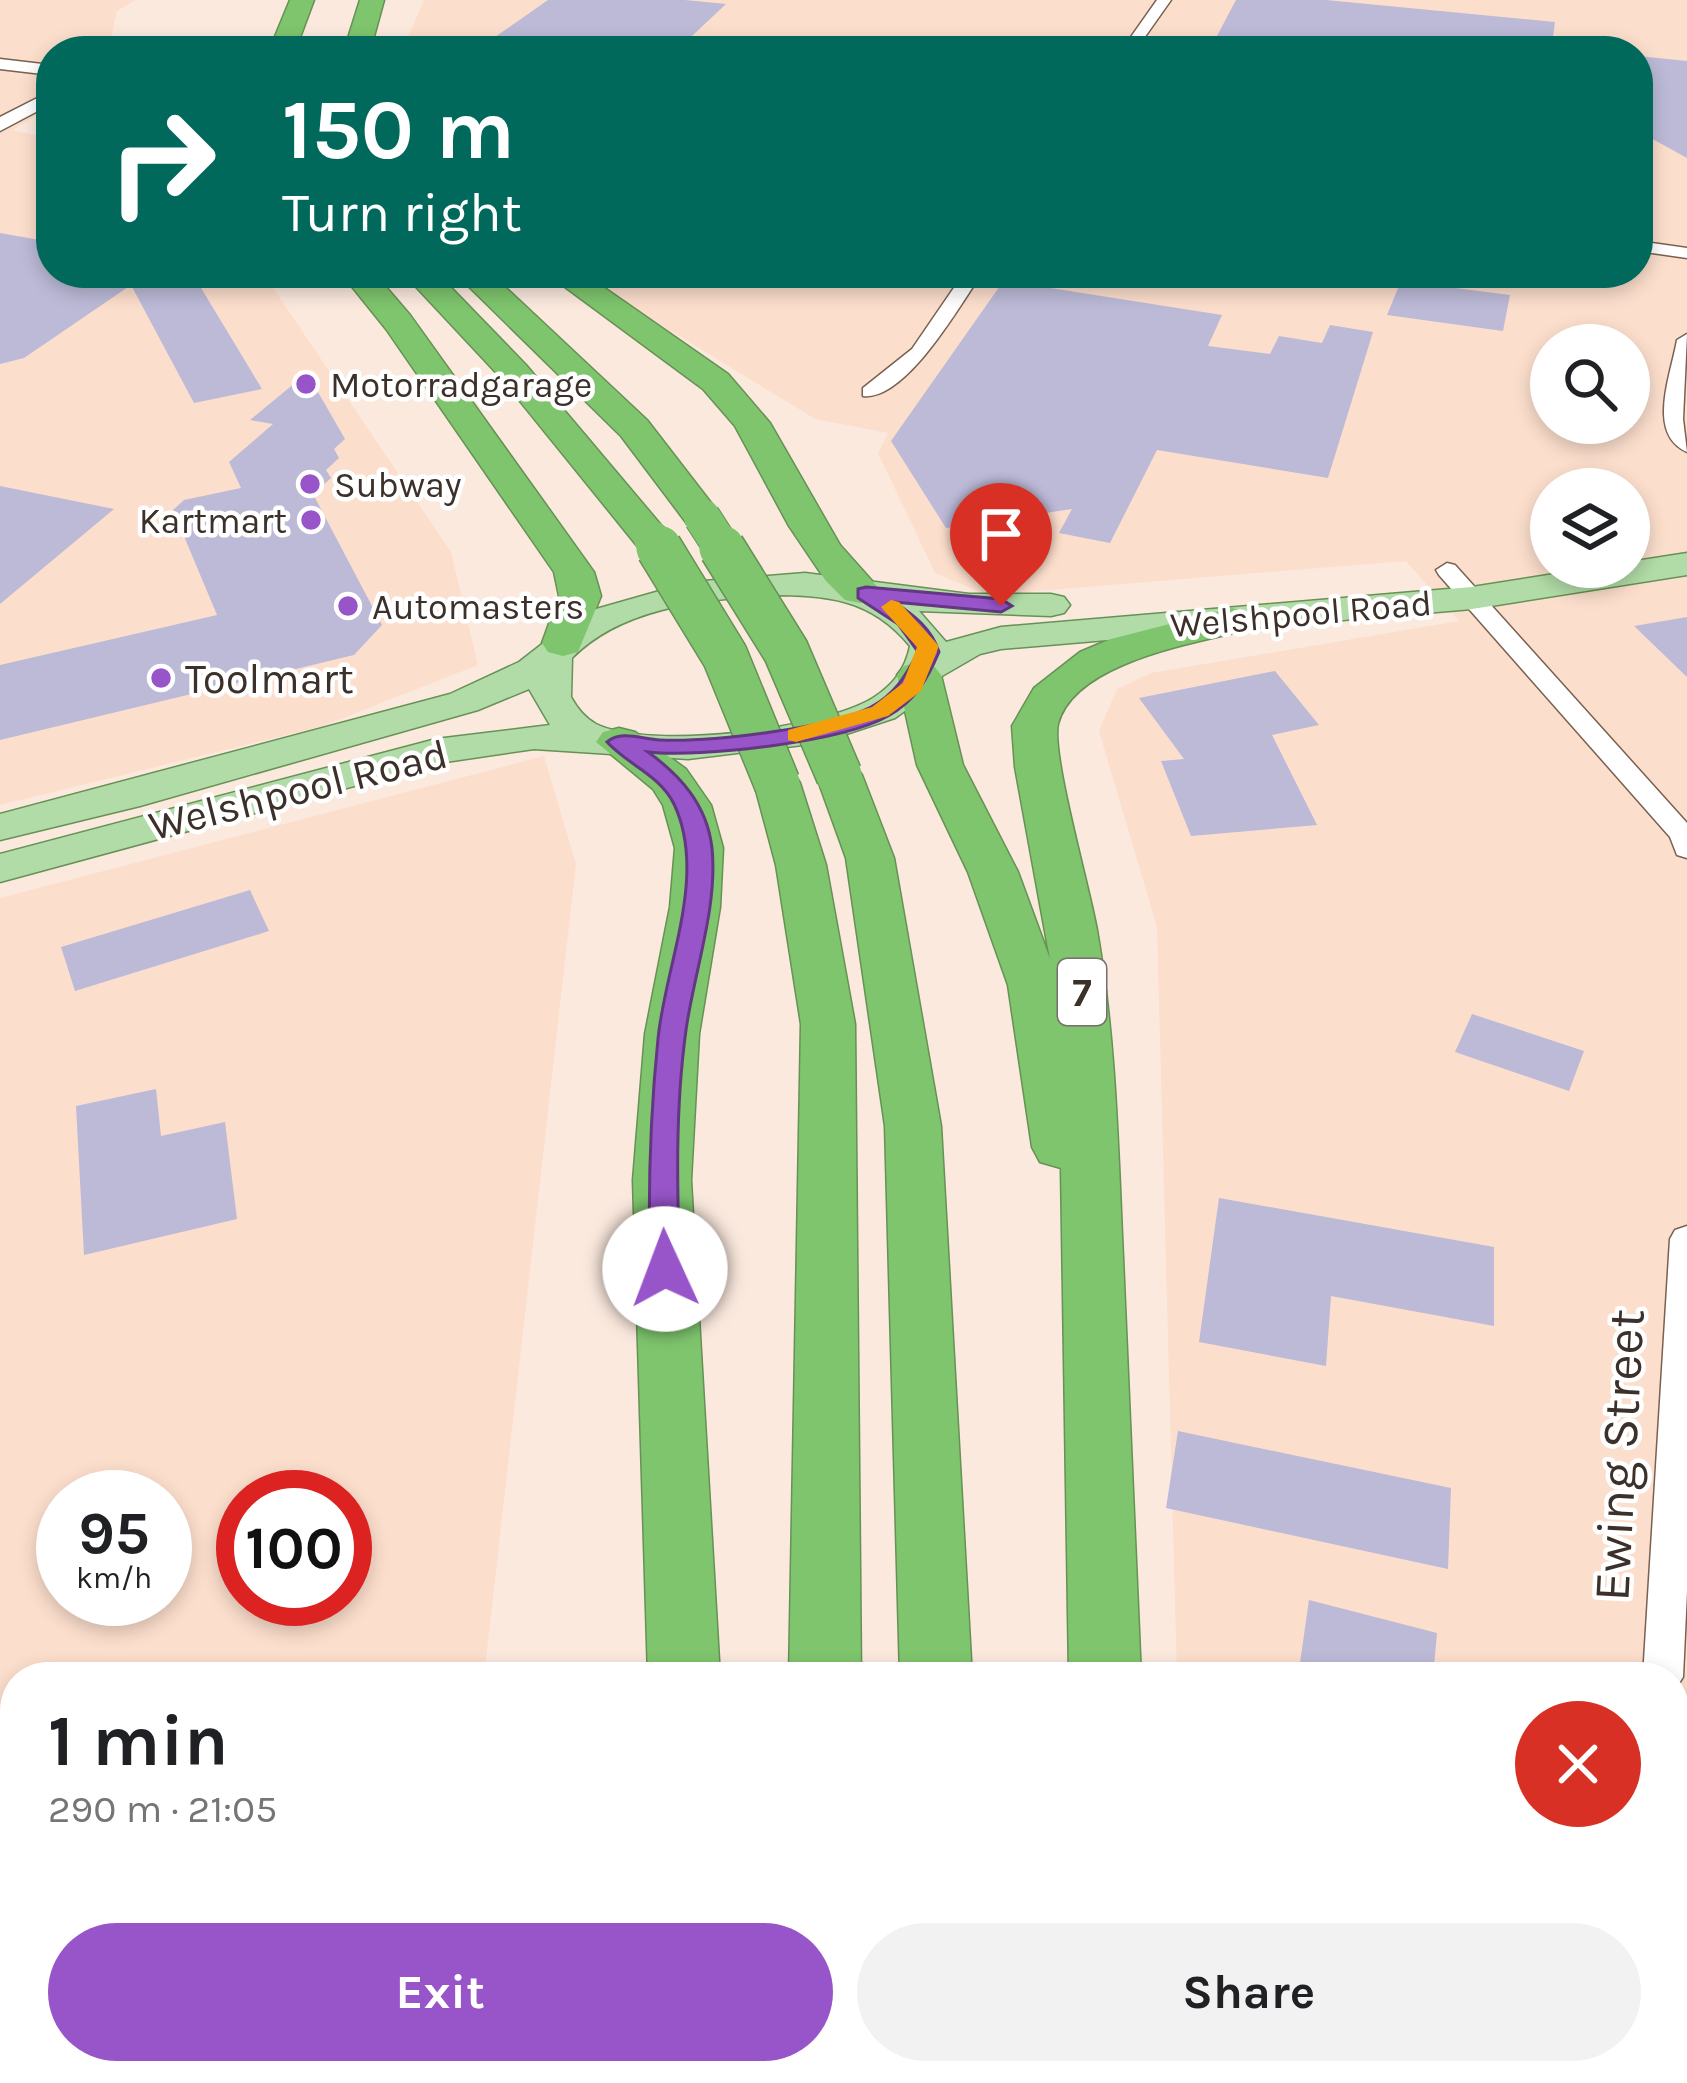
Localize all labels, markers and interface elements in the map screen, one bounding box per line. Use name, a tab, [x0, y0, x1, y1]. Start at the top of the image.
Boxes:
text: 150 m	[282, 81, 515, 179]
icon: right	[84, 84, 240, 240]
text: Turn right	[282, 181, 522, 245]
map controls	[1530, 324, 1650, 588]
button: search	[1530, 324, 1650, 444]
place label: Motorradgarage	[330, 364, 592, 406]
marker: Motorradgarage	[293, 371, 319, 397]
place label: Subway	[334, 464, 462, 506]
button: layers	[1530, 468, 1650, 588]
marker: Subway	[297, 471, 323, 497]
pin	[950, 483, 1052, 606]
place label: Kartmart	[139, 500, 287, 542]
icon: arrive	[968, 501, 1034, 567]
marker: Kartmart	[298, 507, 324, 533]
street label: Welshpool Road	[1169, 582, 1433, 646]
place label: Automasters	[372, 586, 584, 628]
marker: Automasters	[335, 593, 361, 619]
place label: Toolmart	[185, 654, 354, 704]
marker: Toolmart	[148, 665, 174, 691]
street label: Welshpool Road	[144, 729, 453, 851]
road number: 7	[1058, 959, 1106, 1025]
position arrow	[602, 1206, 728, 1332]
street label: Ewing Street	[1581, 1307, 1657, 1603]
speed limit sign: 100	[216, 1470, 372, 1626]
text: 95	[78, 1498, 150, 1568]
text: km/h	[76, 1560, 152, 1596]
text: 1 min	[48, 1699, 229, 1783]
button: close	[1515, 1701, 1641, 1827]
text: 290 m · 21:05	[48, 1786, 277, 1832]
button: Exit	[48, 1923, 833, 2061]
button: Share	[857, 1923, 1641, 2061]

